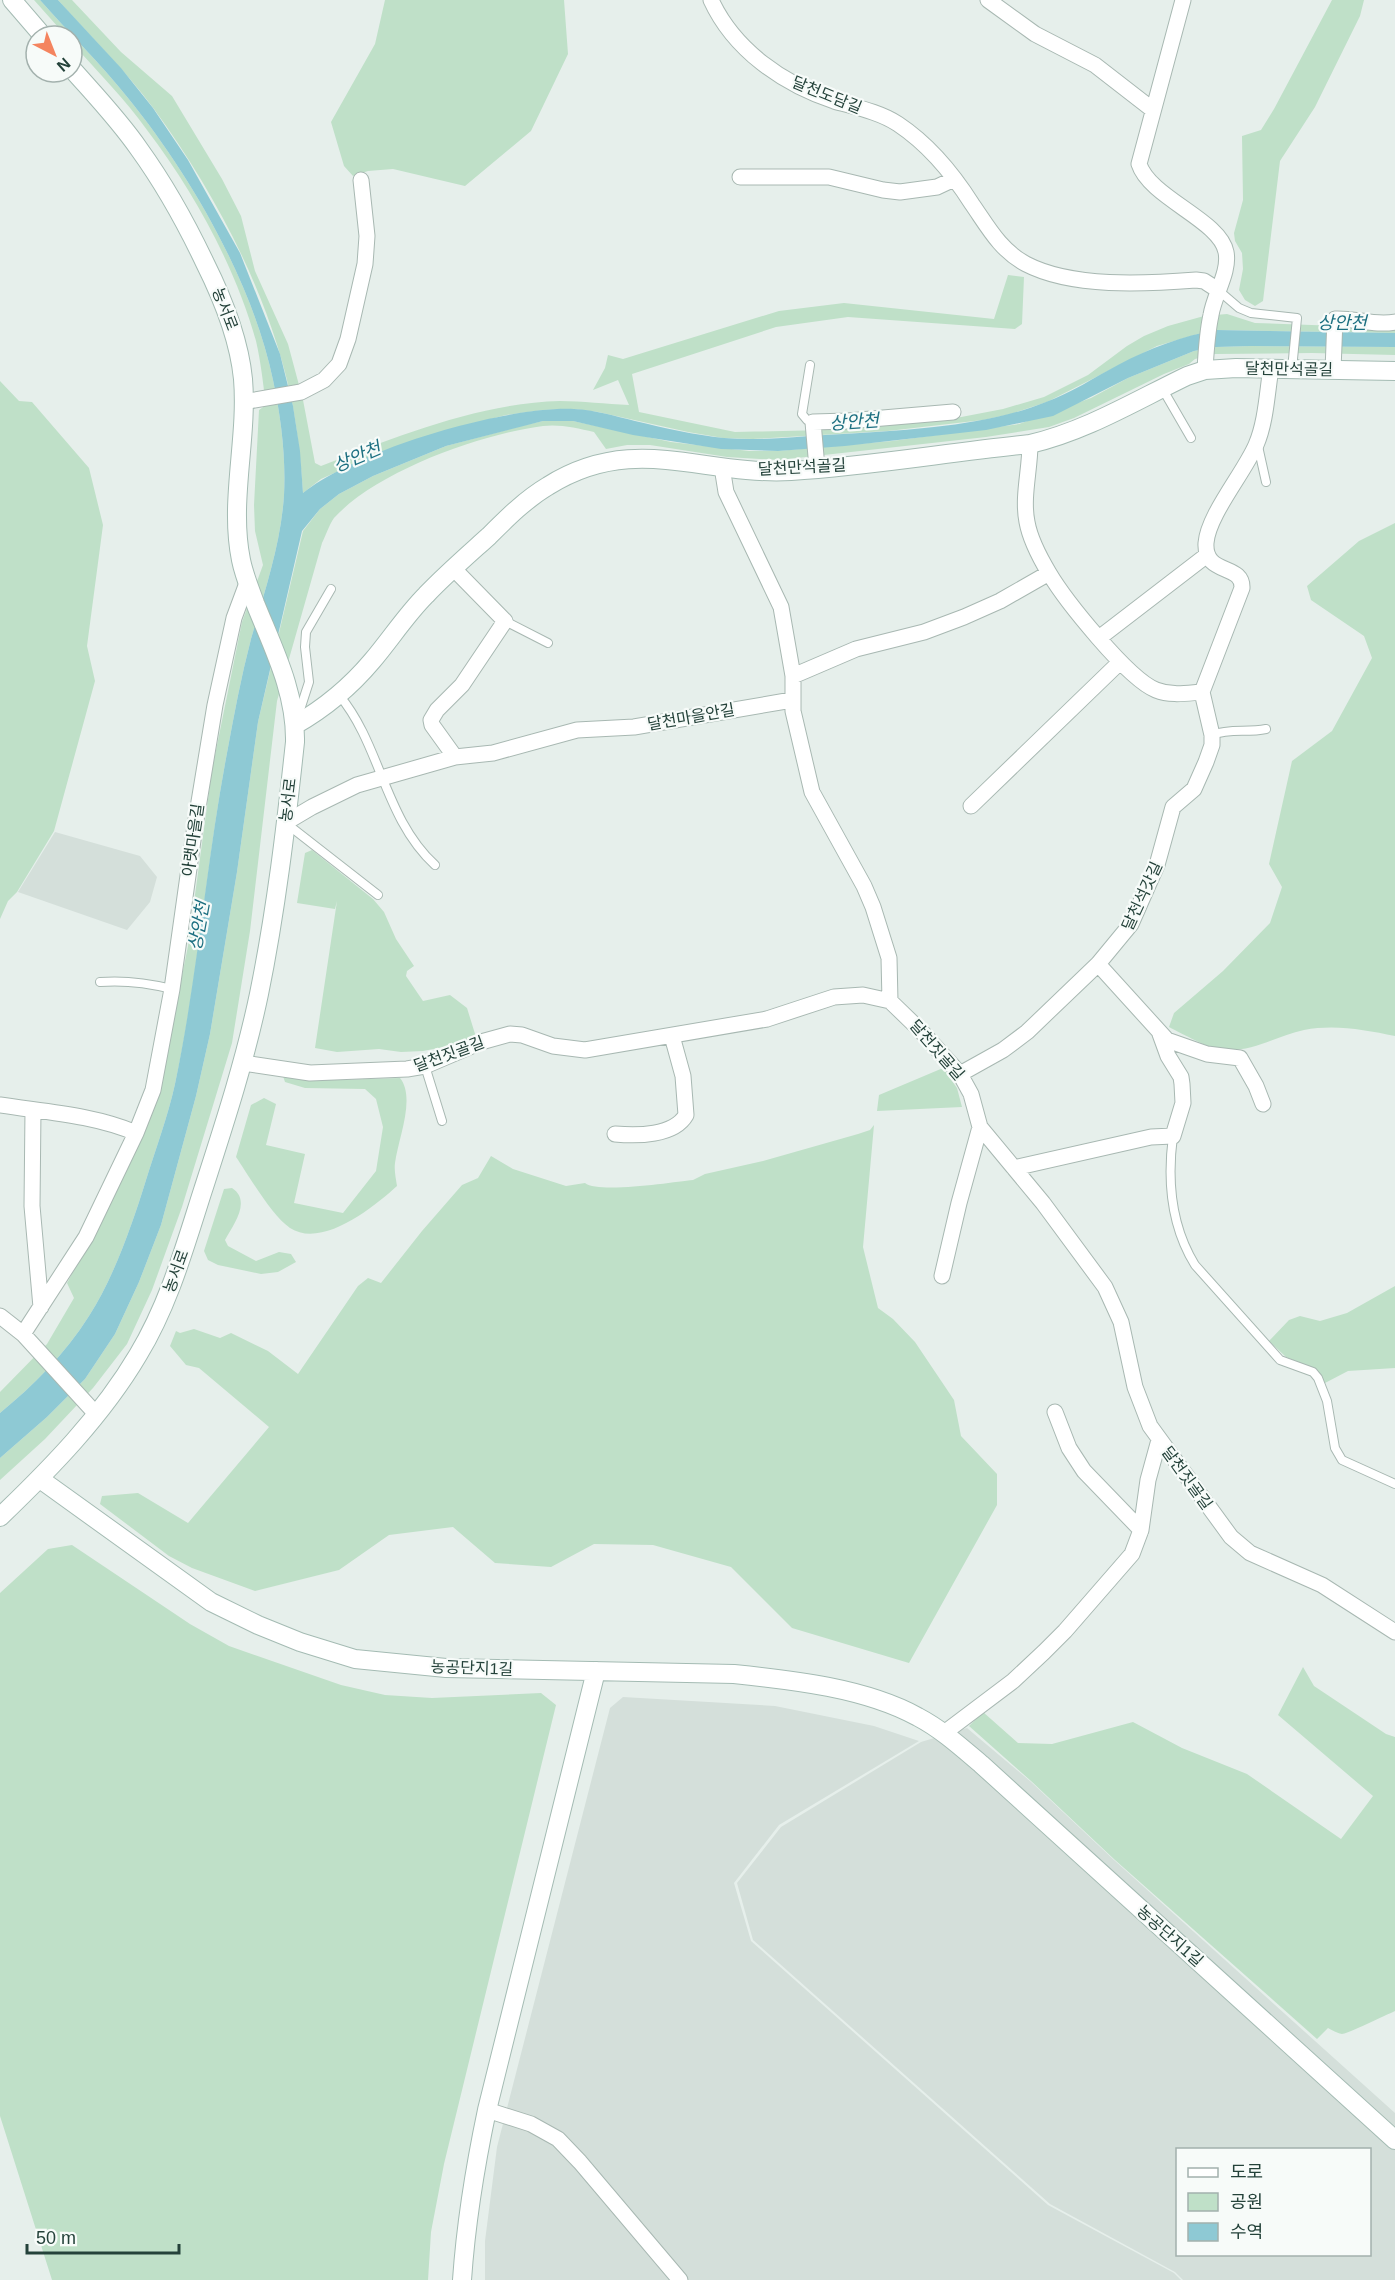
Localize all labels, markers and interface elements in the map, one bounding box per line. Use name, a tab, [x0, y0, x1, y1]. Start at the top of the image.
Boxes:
north arrow	[24, 24, 84, 84]
text: N	[54, 55, 74, 75]
street label: 달천도담길	[790, 73, 864, 117]
street label: 농서로	[209, 285, 241, 333]
water label: 상안천	[1317, 313, 1369, 333]
street label: 달천만석골길	[1245, 360, 1333, 378]
water label: 상안천	[829, 410, 882, 434]
water label: 상안천	[330, 437, 386, 476]
street label: 달천만석골길	[757, 456, 847, 478]
street label: 달천마을안길	[646, 701, 736, 733]
street label: 농서로	[277, 777, 299, 823]
street label: 아랫마을길	[179, 802, 207, 878]
street label: 달천석갓길	[1119, 859, 1165, 933]
water label: 상안천	[185, 897, 214, 952]
street label: 달천짓골길	[906, 1017, 968, 1083]
street label: 달천짓골길	[412, 1033, 486, 1075]
street label: 농서로	[160, 1247, 192, 1295]
street label: 달천짓골길	[1158, 1443, 1216, 1513]
street label: 농공단지1길	[430, 1658, 514, 1678]
street label: 농공단지1길	[1134, 1902, 1206, 1970]
legend	[1176, 2148, 1371, 2256]
text: 도로	[1230, 2162, 1263, 2182]
text: 공원	[1230, 2192, 1263, 2212]
scale bar	[27, 2217, 178, 2255]
text: 수역	[1230, 2222, 1263, 2242]
text: 50 m	[36, 2228, 76, 2248]

